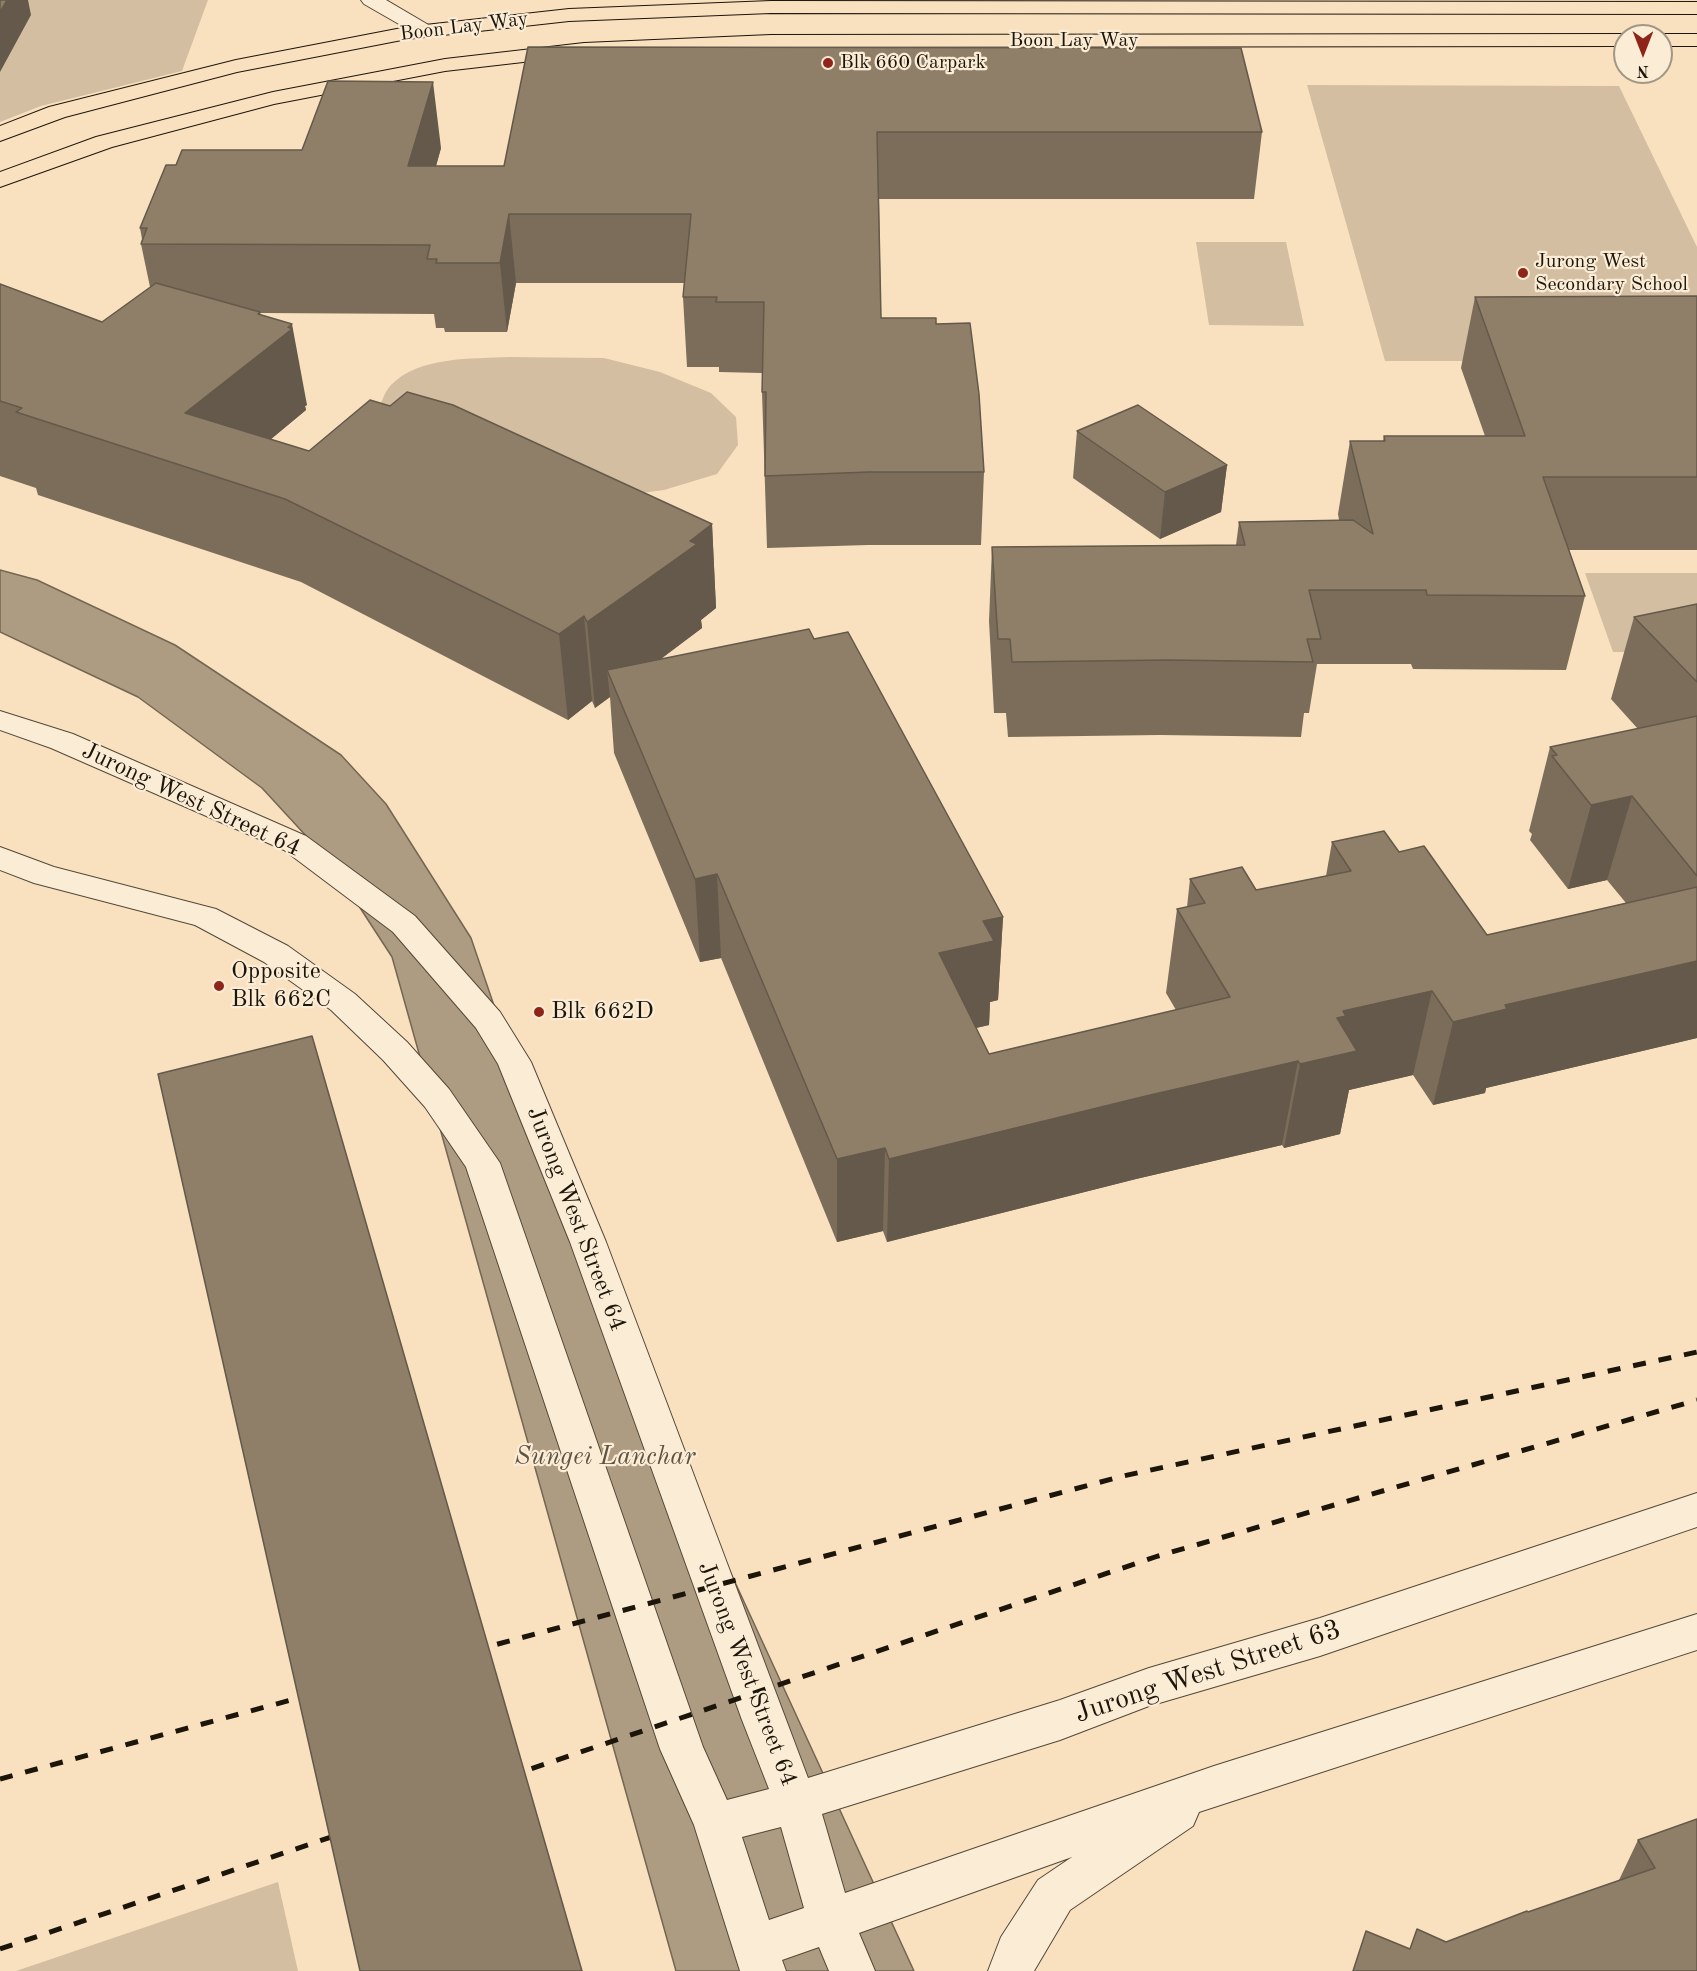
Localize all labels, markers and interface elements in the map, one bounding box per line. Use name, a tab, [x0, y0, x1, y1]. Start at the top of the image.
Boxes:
street label: Boon Lay Way	[398, 7, 530, 47]
north arrow	[1613, 24, 1673, 84]
street label: Boon Lay Way	[1009, 29, 1139, 53]
place label: Blk 660 Carpark	[840, 51, 986, 75]
marker: Blk 660 Carpark	[821, 56, 835, 70]
text: N	[1637, 62, 1649, 78]
place label: Jurong West Secondary School	[1535, 250, 1688, 297]
marker: Jurong West Secondary School	[1516, 266, 1530, 280]
street label: Jurong West Street 64	[77, 737, 305, 863]
place label: Opposite Blk 662C	[231, 958, 331, 1014]
marker: Opposite Blk 662C	[212, 979, 226, 993]
place label: Blk 662D	[551, 998, 654, 1026]
marker: Blk 662D	[532, 1005, 546, 1019]
street label: Jurong West Street 64	[520, 1103, 632, 1335]
water label: Sungei Lanchar	[515, 1441, 695, 1473]
street label: Jurong West Street 64	[691, 1558, 803, 1790]
street label: Jurong West Street 63	[1071, 1613, 1345, 1731]

